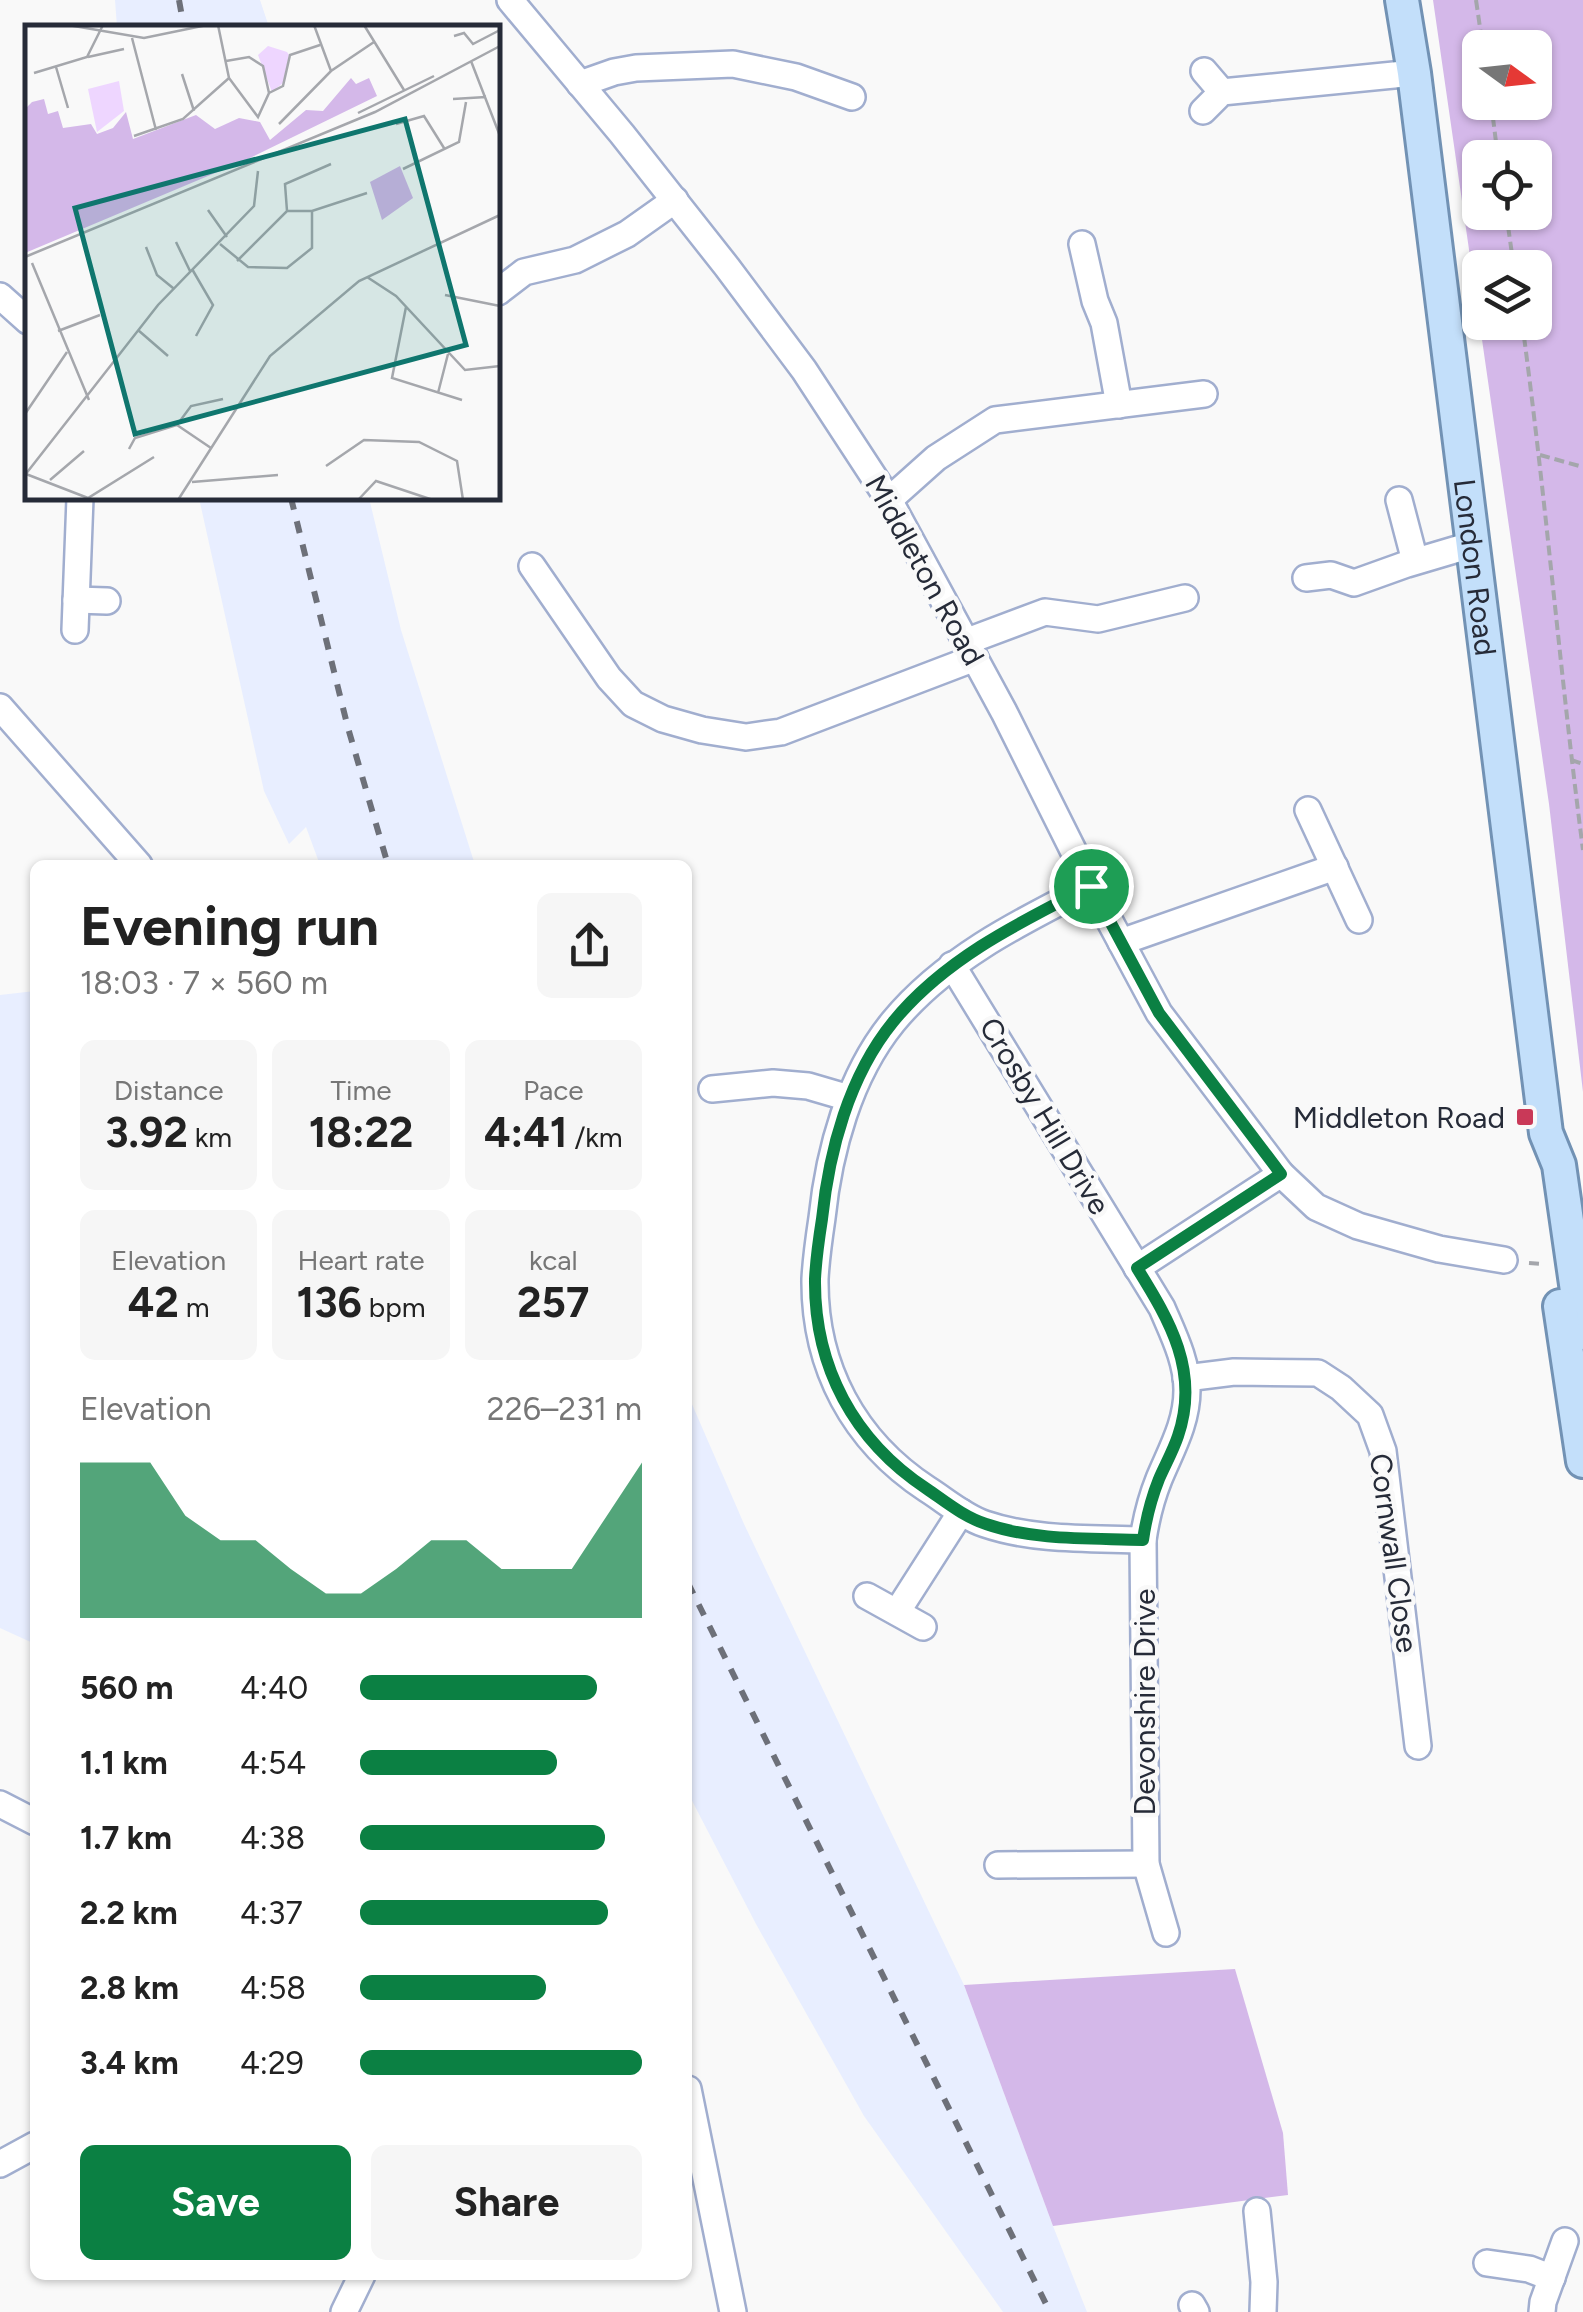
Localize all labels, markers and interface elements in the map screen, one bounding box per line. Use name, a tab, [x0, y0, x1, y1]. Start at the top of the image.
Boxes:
inset map	[25, 25, 500, 500]
north arrow	[1462, 30, 1552, 120]
map controls	[1462, 30, 1552, 340]
button: locate	[1462, 140, 1552, 230]
button: layers	[1462, 250, 1552, 340]
street label: Middleton Road	[857, 468, 993, 672]
street label: London Road	[1446, 477, 1505, 658]
pin	[1049, 844, 1134, 929]
icon: arrive	[1064, 859, 1119, 914]
text: Evening run	[80, 893, 379, 959]
button: share	[537, 893, 642, 998]
text: 18:03 · 7 × 560 m	[80, 964, 328, 1002]
street label: Crosby Hill Drive	[972, 1011, 1118, 1221]
text: Distance	[114, 1073, 224, 1107]
text: Time	[330, 1073, 392, 1107]
text: Pace	[523, 1073, 584, 1107]
place label: Middleton Road	[1293, 1099, 1505, 1136]
marker: Middleton Road	[1514, 1106, 1536, 1128]
text: 3.92	[105, 1107, 188, 1158]
text: 18:22	[309, 1107, 413, 1158]
text: 4:41	[484, 1107, 567, 1158]
text: km	[188, 1120, 232, 1154]
text: /km	[567, 1120, 623, 1154]
text: Elevation	[111, 1243, 226, 1277]
text: Heart rate	[297, 1243, 425, 1277]
text: kcal	[529, 1243, 578, 1277]
text: 42	[128, 1277, 179, 1328]
text: 136	[296, 1277, 362, 1328]
text: 257	[517, 1277, 589, 1328]
text: m	[179, 1290, 209, 1324]
text: bpm	[362, 1290, 426, 1324]
text: Elevation	[80, 1390, 212, 1428]
text: 226–231 m	[487, 1390, 642, 1428]
street label: Cornwall Close	[1362, 1451, 1426, 1655]
street label: Devonshire Drive	[1126, 1589, 1163, 1816]
text: 560 m	[80, 1669, 173, 1707]
text: 4:40	[240, 1669, 308, 1707]
text: 1.1 km	[80, 1744, 168, 1782]
text: 4:54	[240, 1744, 306, 1782]
text: 1.7 km	[80, 1819, 172, 1857]
text: 4:38	[240, 1819, 305, 1857]
text: 2.2 km	[80, 1894, 178, 1932]
text: 4:37	[240, 1894, 303, 1932]
text: 2.8 km	[80, 1969, 179, 2007]
text: 4:58	[240, 1969, 306, 2007]
text: 3.4 km	[80, 2044, 179, 2082]
text: 4:29	[240, 2044, 304, 2082]
button: Save	[80, 2145, 351, 2260]
button: Share	[371, 2145, 642, 2260]

